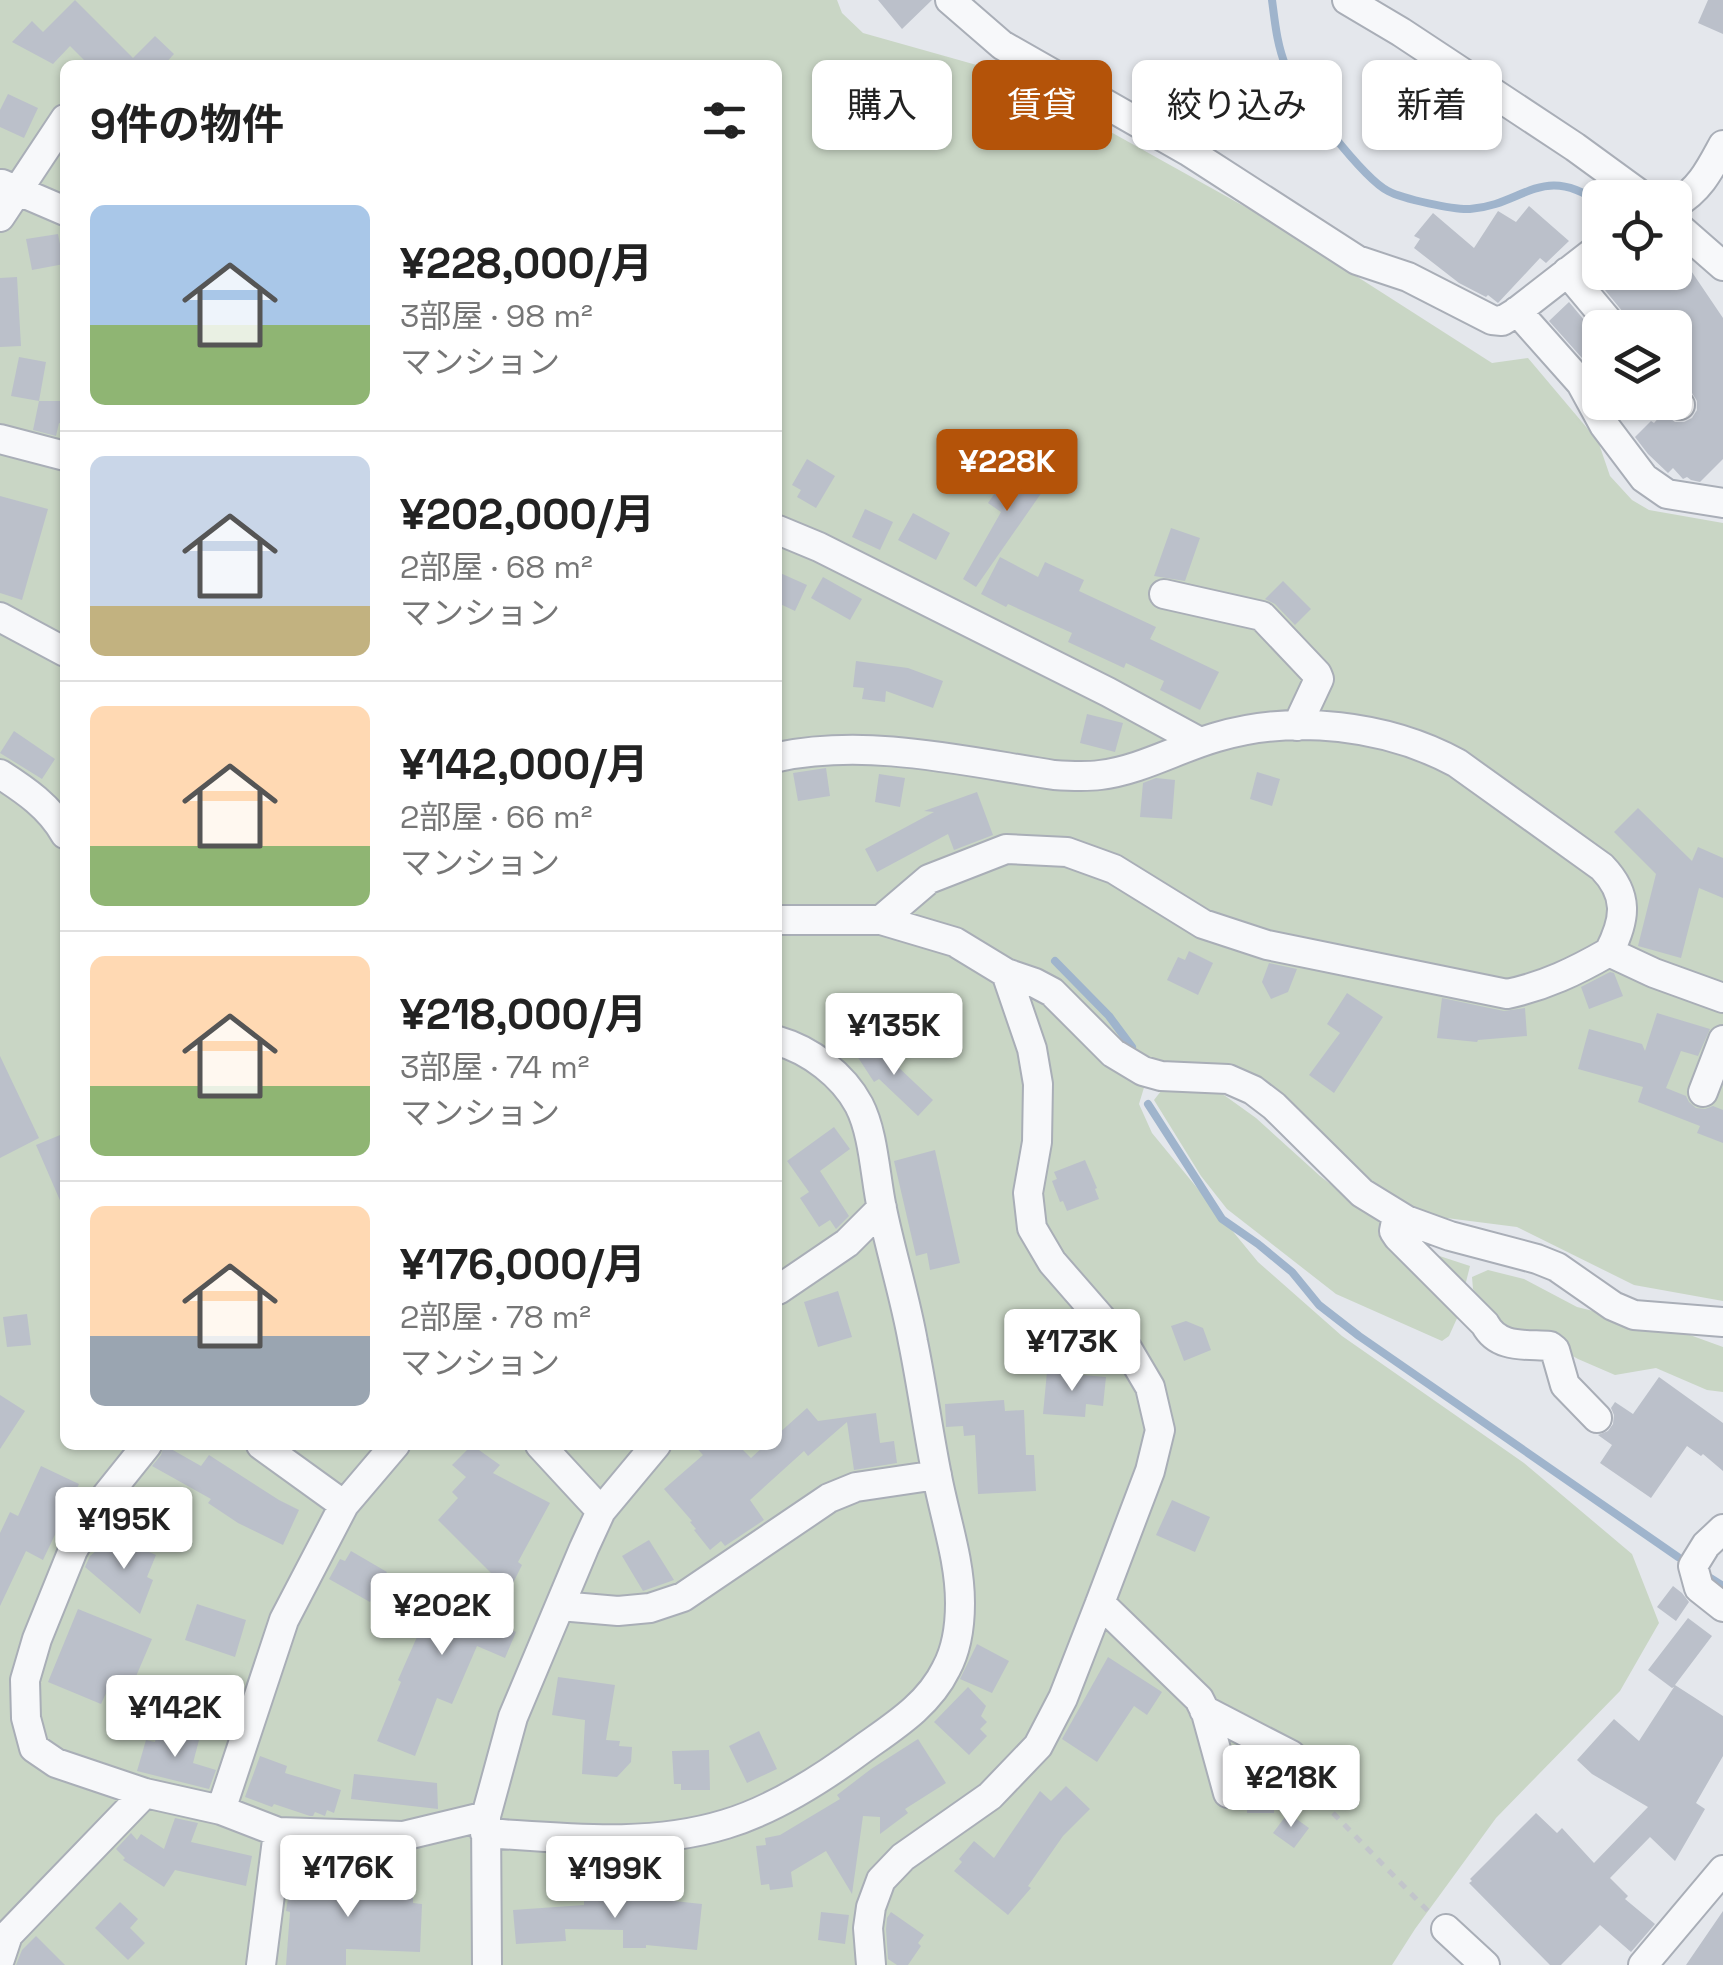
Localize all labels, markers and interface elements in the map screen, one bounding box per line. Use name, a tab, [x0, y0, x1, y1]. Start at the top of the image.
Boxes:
chip: 購入	[812, 60, 952, 150]
chip: 賃貸	[972, 60, 1112, 150]
chip: 絞り込み	[1132, 60, 1342, 150]
chip: 新着	[1362, 60, 1502, 150]
icon: filters	[697, 93, 752, 148]
text: 9件の物件	[90, 98, 284, 151]
map controls	[1582, 180, 1692, 420]
button: locate	[1582, 180, 1692, 290]
text: ¥228,000/月	[400, 237, 653, 290]
icon: home	[170, 245, 290, 365]
text: 3部屋 · 98 m²	[400, 296, 593, 336]
button: layers	[1582, 310, 1692, 420]
text: マンション	[400, 342, 560, 382]
pin: ¥228K	[937, 429, 1077, 514]
text: ¥228K	[958, 441, 1056, 481]
text: ¥202,000/月	[400, 488, 655, 541]
icon: home	[170, 496, 290, 616]
text: 2部屋 · 68 m²	[400, 547, 593, 587]
text: マンション	[400, 593, 560, 633]
text: ¥142,000/月	[400, 738, 648, 791]
icon: home	[170, 746, 290, 866]
text: 2部屋 · 66 m²	[400, 797, 592, 837]
text: マンション	[400, 843, 560, 883]
text: ¥218,000/月	[400, 988, 647, 1041]
pin: ¥135K	[824, 993, 964, 1078]
icon: home	[170, 996, 290, 1116]
text: ¥135K	[848, 1005, 941, 1045]
text: 3部屋 · 74 m²	[400, 1047, 589, 1087]
text: マンション	[400, 1093, 560, 1133]
text: ¥176,000/月	[400, 1238, 646, 1291]
icon: home	[170, 1246, 290, 1366]
text: 2部屋 · 78 m²	[400, 1297, 591, 1337]
pin: ¥173K	[1002, 1309, 1142, 1394]
text: ¥173K	[1026, 1321, 1118, 1361]
text: マンション	[400, 1343, 560, 1383]
pin: ¥195K	[54, 1487, 194, 1572]
text: ¥195K	[77, 1499, 171, 1539]
pin: ¥202K	[372, 1573, 512, 1658]
text: ¥202K	[393, 1585, 491, 1625]
pin: ¥142K	[105, 1675, 245, 1760]
text: ¥142K	[128, 1687, 222, 1727]
pin: ¥218K	[1221, 1745, 1361, 1830]
text: ¥218K	[1245, 1757, 1337, 1797]
pin: ¥176K	[278, 1835, 418, 1920]
pin: ¥199K	[545, 1836, 685, 1921]
text: ¥176K	[302, 1847, 394, 1887]
text: ¥199K	[568, 1848, 662, 1888]

